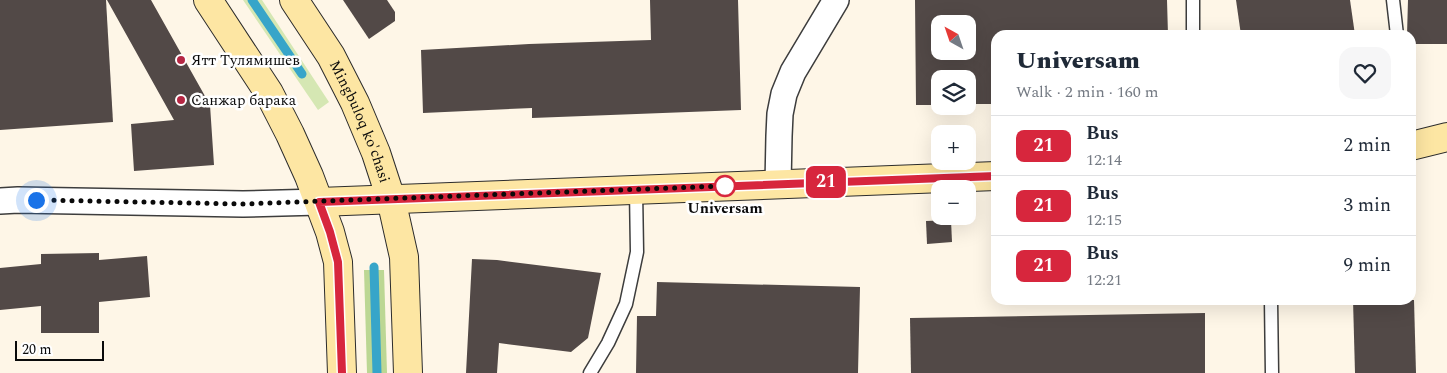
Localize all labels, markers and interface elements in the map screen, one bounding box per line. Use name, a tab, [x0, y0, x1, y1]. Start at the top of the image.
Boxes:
north arrow	[931, 15, 976, 60]
map controls	[931, 15, 976, 225]
text: Universam	[1016, 43, 1140, 79]
button: heart	[1339, 47, 1391, 99]
place label: Ятт Тулямишев	[191, 49, 300, 72]
marker: Ятт Тулямишев	[175, 54, 187, 66]
street label: Mingbuloq ko'chasi	[323, 56, 396, 186]
button: layers	[931, 70, 976, 115]
text: Walk · 2 min · 160 m	[1016, 80, 1159, 104]
place label: Санжар барака	[191, 89, 297, 112]
marker: Санжар барака	[175, 94, 187, 106]
text: Bus	[1086, 119, 1119, 148]
button: +	[931, 125, 976, 170]
text: 2 min	[1343, 131, 1391, 160]
text: 21	[1033, 132, 1054, 159]
text: 12:14	[1086, 148, 1122, 172]
line badge: 21	[804, 166, 848, 198]
text: 21	[816, 168, 836, 195]
marker: Universam	[714, 175, 736, 197]
text: Bus	[1086, 179, 1119, 208]
button: −	[931, 180, 976, 225]
your location	[24, 188, 49, 213]
text: 3 min	[1343, 191, 1391, 220]
text: 21	[1033, 192, 1054, 219]
place label: Universam	[687, 197, 763, 220]
text: 12:15	[1086, 208, 1122, 232]
text: Bus	[1086, 239, 1119, 268]
text: 9 min	[1343, 251, 1391, 280]
text: 21	[1033, 252, 1054, 279]
text: 12:21	[1086, 268, 1122, 292]
scale bar	[15, 338, 104, 361]
text: 20 m	[22, 339, 52, 360]

